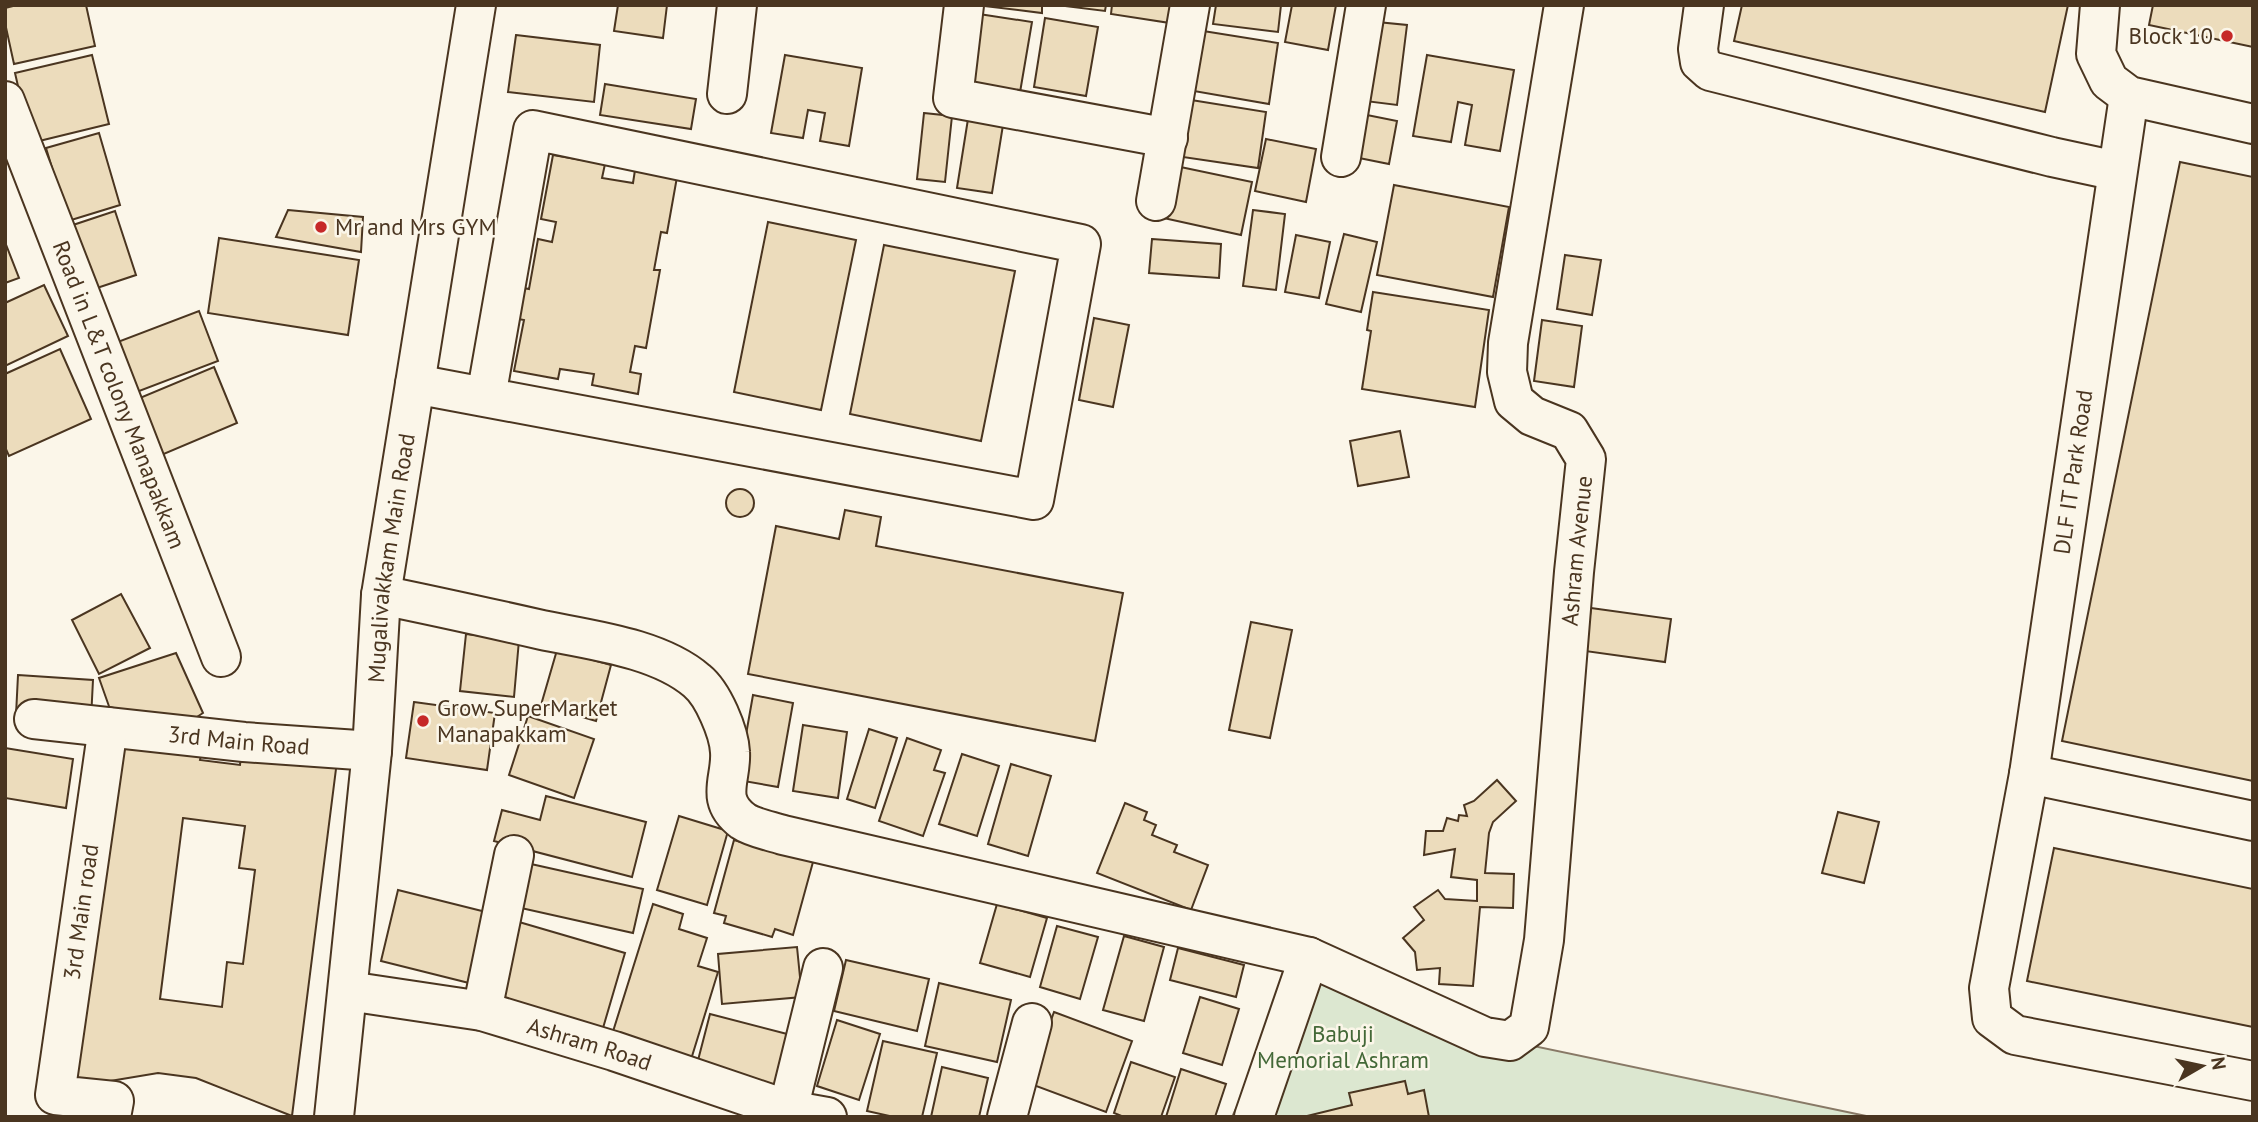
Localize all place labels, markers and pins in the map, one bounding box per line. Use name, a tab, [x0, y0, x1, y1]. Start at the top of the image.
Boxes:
place label: Block 10	[2129, 21, 2213, 50]
marker: Block 10	[2219, 28, 2235, 44]
place label: Mr and Mrs GYM	[335, 212, 497, 241]
marker: Mr and Mrs GYM	[313, 219, 329, 235]
place label: Grow SuperMarket Manapakkam	[437, 693, 618, 748]
marker: Grow SuperMarket Manapakkam	[415, 713, 431, 729]

